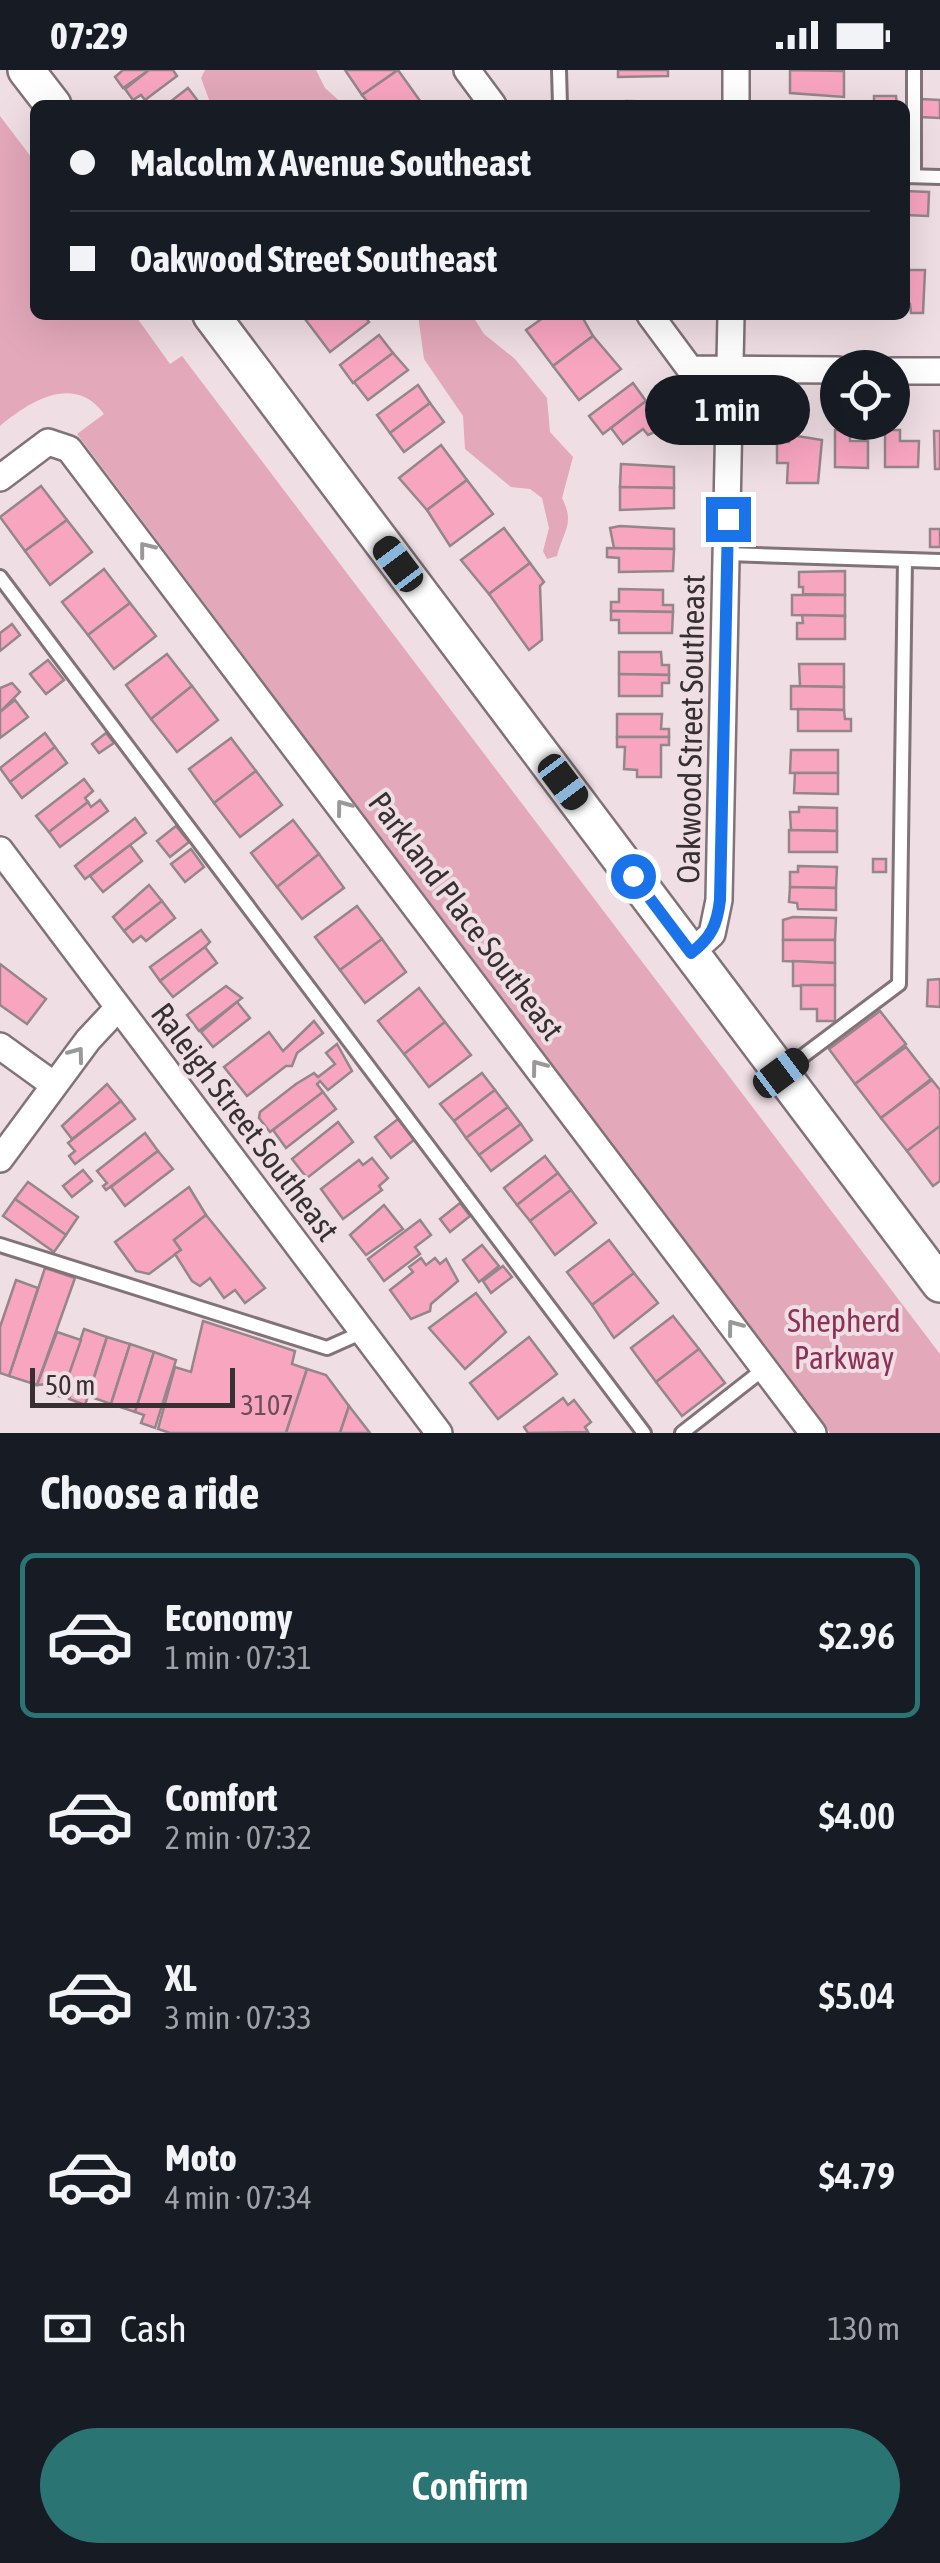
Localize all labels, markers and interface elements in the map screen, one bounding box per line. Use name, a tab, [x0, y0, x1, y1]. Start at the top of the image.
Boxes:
text: 07:29	[50, 14, 128, 57]
text: Malcolm X Avenue Southeast	[130, 141, 531, 184]
text: Oakwood Street Southeast	[130, 237, 497, 280]
map controls	[820, 350, 910, 440]
button: locate	[820, 350, 910, 440]
callout: 1 min	[646, 374, 810, 444]
text: 1 min	[695, 391, 760, 428]
route end	[706, 497, 751, 542]
car	[368, 531, 428, 597]
one-way arrow	[141, 542, 158, 560]
street label: Oakwood Street Southeast	[669, 574, 712, 884]
car	[533, 749, 593, 815]
street label: Parkland Place Southeast	[361, 785, 572, 1047]
one-way arrow	[338, 800, 355, 818]
route start	[611, 854, 656, 899]
street label: Raleigh Street Southeast	[144, 996, 347, 1248]
car	[748, 1043, 814, 1103]
one-way arrow	[66, 1047, 83, 1065]
one-way arrow	[533, 1060, 550, 1078]
park label: Shepherd Parkway	[787, 1302, 901, 1376]
one-way arrow	[729, 1320, 746, 1338]
scale bar	[30, 1363, 235, 1408]
text: 50 m	[45, 1369, 95, 1401]
house number: 3107	[241, 1389, 293, 1421]
text: Choose a ride	[40, 1467, 259, 1519]
icon: car	[45, 1591, 135, 1681]
text: Economy	[165, 1596, 292, 1639]
text: $2.96	[819, 1614, 895, 1657]
text: 1 min · 07:31	[165, 1639, 312, 1676]
icon: car	[45, 1771, 135, 1861]
text: Comfort	[165, 1776, 277, 1819]
text: $4.00	[819, 1794, 895, 1837]
text: 2 min · 07:32	[165, 1819, 312, 1856]
icon: car	[45, 1951, 135, 2041]
text: XL	[165, 1956, 197, 1999]
text: $5.04	[819, 1974, 895, 2017]
text: 3 min · 07:33	[165, 1999, 312, 2036]
icon: car	[45, 2131, 135, 2221]
text: Moto	[165, 2136, 237, 2179]
text: $4.79	[819, 2154, 895, 2197]
text: 4 min · 07:34	[165, 2179, 312, 2216]
icon: cash	[40, 2301, 95, 2356]
text: Cash	[120, 2307, 187, 2350]
text: 130 m	[827, 2310, 900, 2347]
button: Confirm	[40, 2428, 900, 2543]

